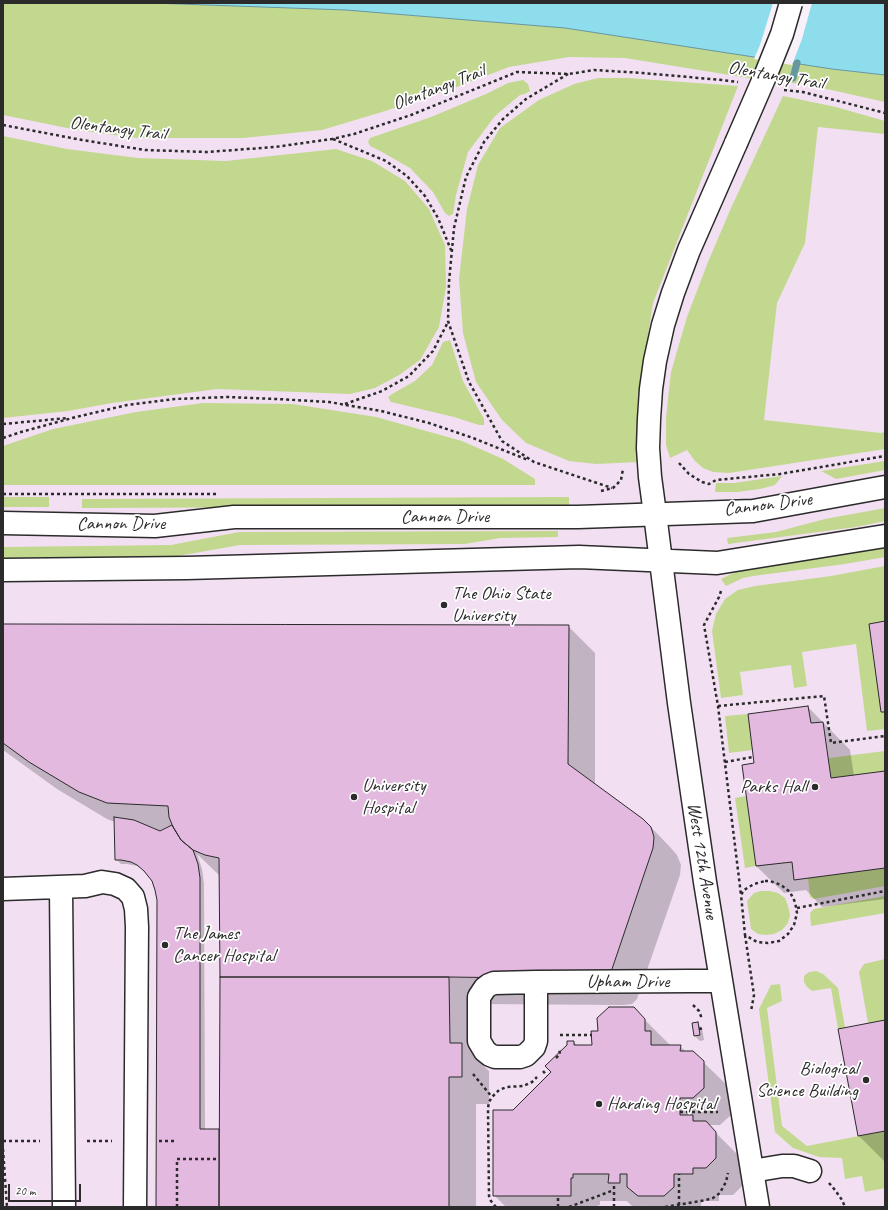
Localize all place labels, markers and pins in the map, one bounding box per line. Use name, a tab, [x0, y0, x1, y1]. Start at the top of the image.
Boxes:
place label: The Ohio State University	[452, 583, 551, 627]
marker: The Ohio State University	[439, 600, 449, 610]
place label: University Hospital	[362, 775, 425, 819]
place label: Parks Hall	[740, 776, 807, 798]
marker: Parks Hall	[810, 782, 820, 792]
marker: University Hospital	[349, 792, 359, 802]
place label: The James Cancer Hospital	[173, 923, 275, 967]
marker: The James Cancer Hospital	[160, 940, 170, 950]
place label: Biological Science Building	[756, 1058, 858, 1102]
marker: Biological Science Building	[861, 1075, 871, 1085]
place label: Harding Hospital	[607, 1093, 716, 1115]
marker: Harding Hospital	[594, 1099, 604, 1109]

